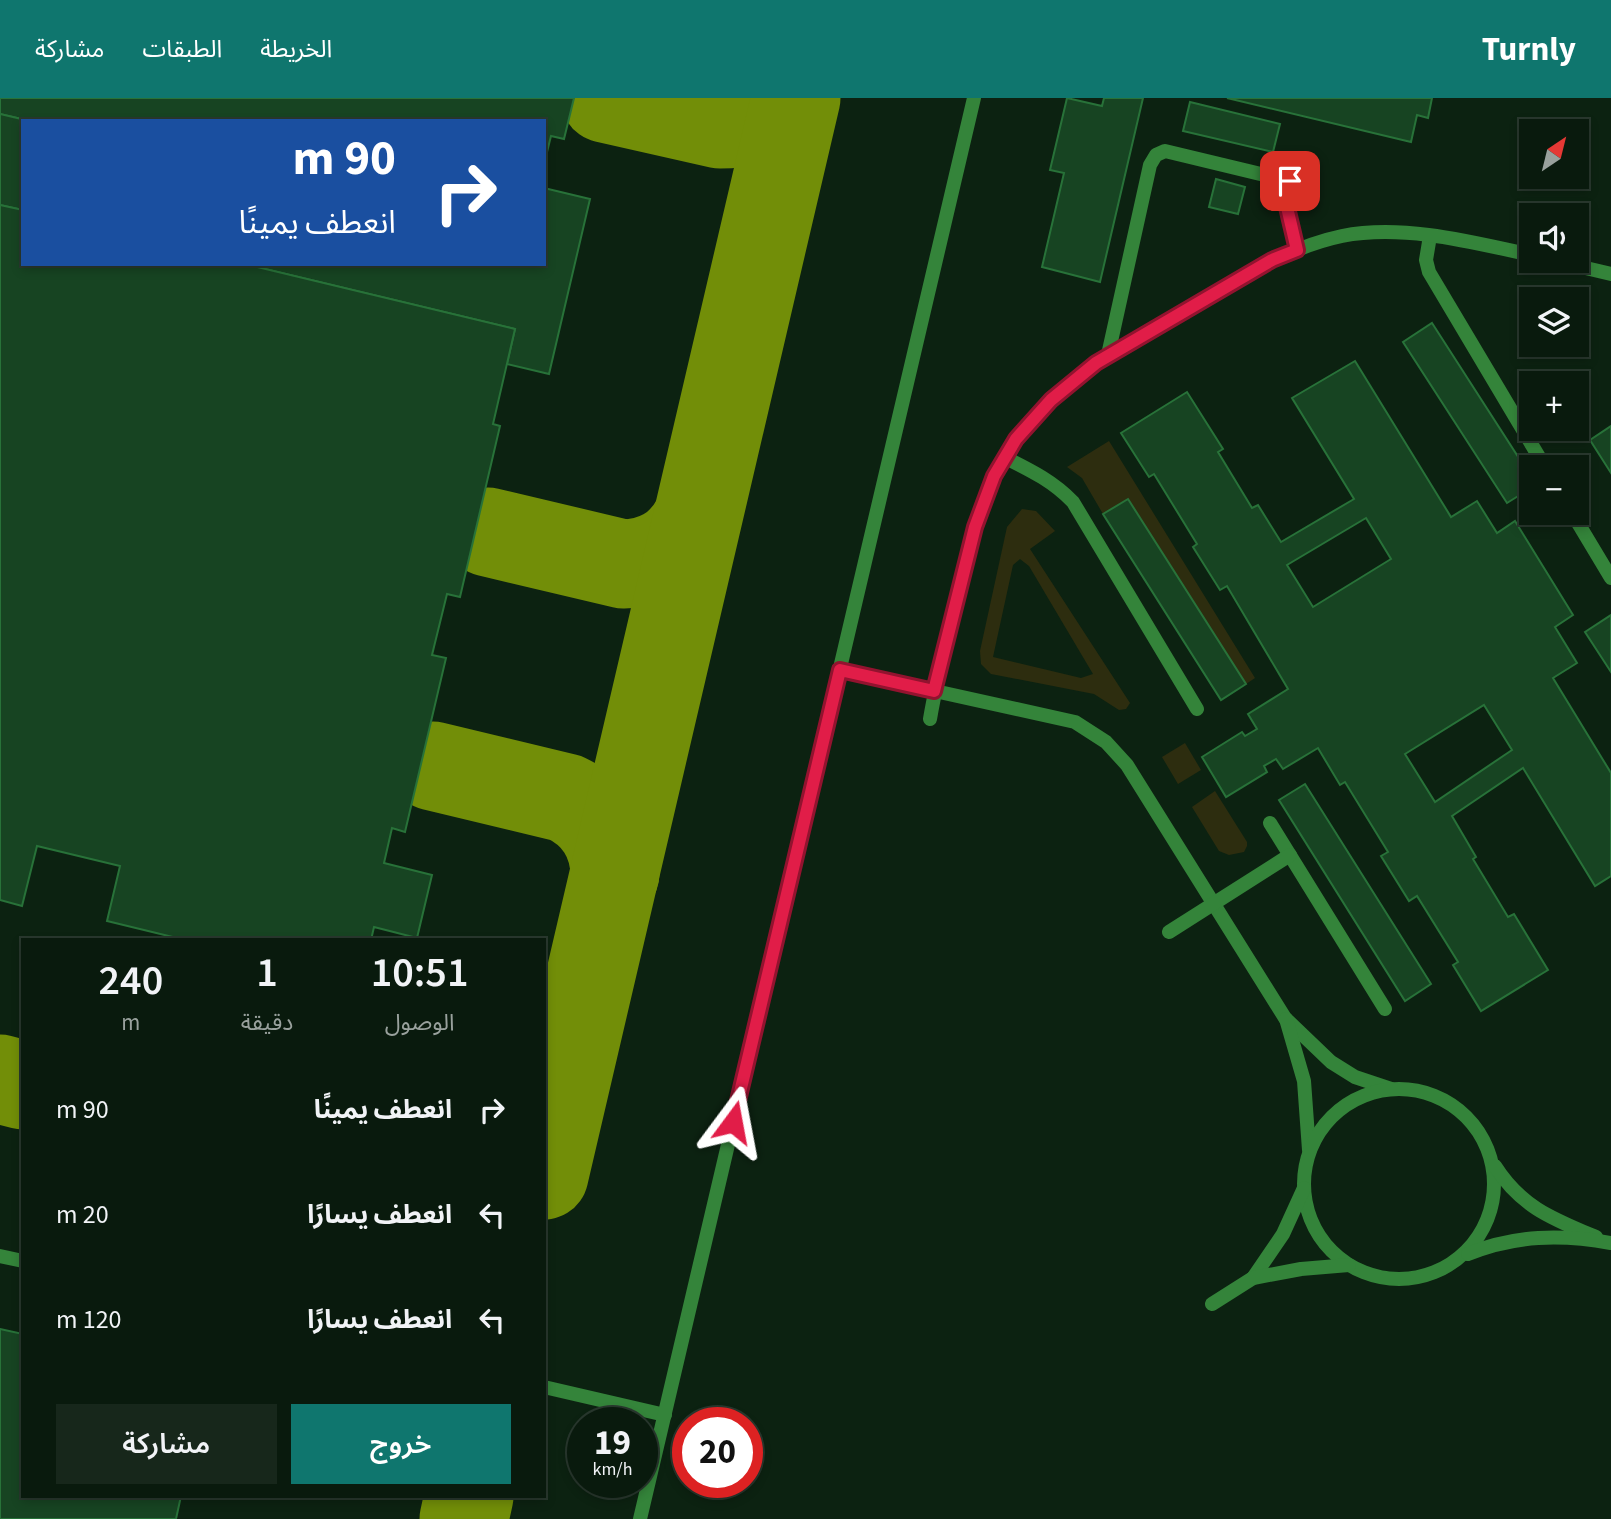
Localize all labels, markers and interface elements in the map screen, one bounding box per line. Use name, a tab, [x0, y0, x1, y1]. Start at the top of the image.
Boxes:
text: Turnly	[1482, 26, 1576, 73]
text: مشاركة	[35, 32, 104, 67]
text: الطبقات	[142, 32, 222, 67]
text: الخريطة	[260, 32, 332, 67]
north arrow	[1519, 119, 1589, 189]
map controls	[1519, 119, 1589, 525]
text: 90 m	[292, 124, 396, 194]
icon: right	[420, 147, 511, 238]
pin	[1260, 151, 1320, 211]
icon: arrive	[1271, 162, 1309, 200]
text: انعطف يمينًا	[239, 200, 396, 246]
button: sound	[1519, 203, 1589, 273]
button: layers	[1519, 287, 1589, 357]
button: +	[1519, 371, 1589, 441]
button: −	[1519, 455, 1589, 525]
text: 1	[256, 943, 278, 1003]
text: 10:51	[371, 943, 468, 1003]
text: 240	[99, 951, 163, 1011]
text: m	[121, 1006, 140, 1039]
text: دقيقة	[241, 1006, 293, 1039]
text: الوصول	[385, 1006, 455, 1039]
position arrow	[696, 1085, 770, 1159]
text: 90 m	[56, 1091, 109, 1128]
text: انعطف يمينًا	[314, 1091, 452, 1128]
icon: right	[473, 1091, 511, 1129]
text: 20 m	[56, 1196, 109, 1233]
text: انعطف يسارًا	[307, 1196, 452, 1233]
icon: left	[473, 1196, 511, 1234]
text: 120 m	[56, 1301, 122, 1338]
text: انعطف يسارًا	[307, 1301, 452, 1338]
icon: left	[473, 1301, 511, 1339]
button: مشاركة	[56, 1404, 277, 1484]
button: خروج	[291, 1404, 511, 1484]
speed limit sign: 20	[672, 1407, 763, 1498]
text: 19	[594, 1418, 631, 1468]
text: km/h	[593, 1457, 632, 1482]

